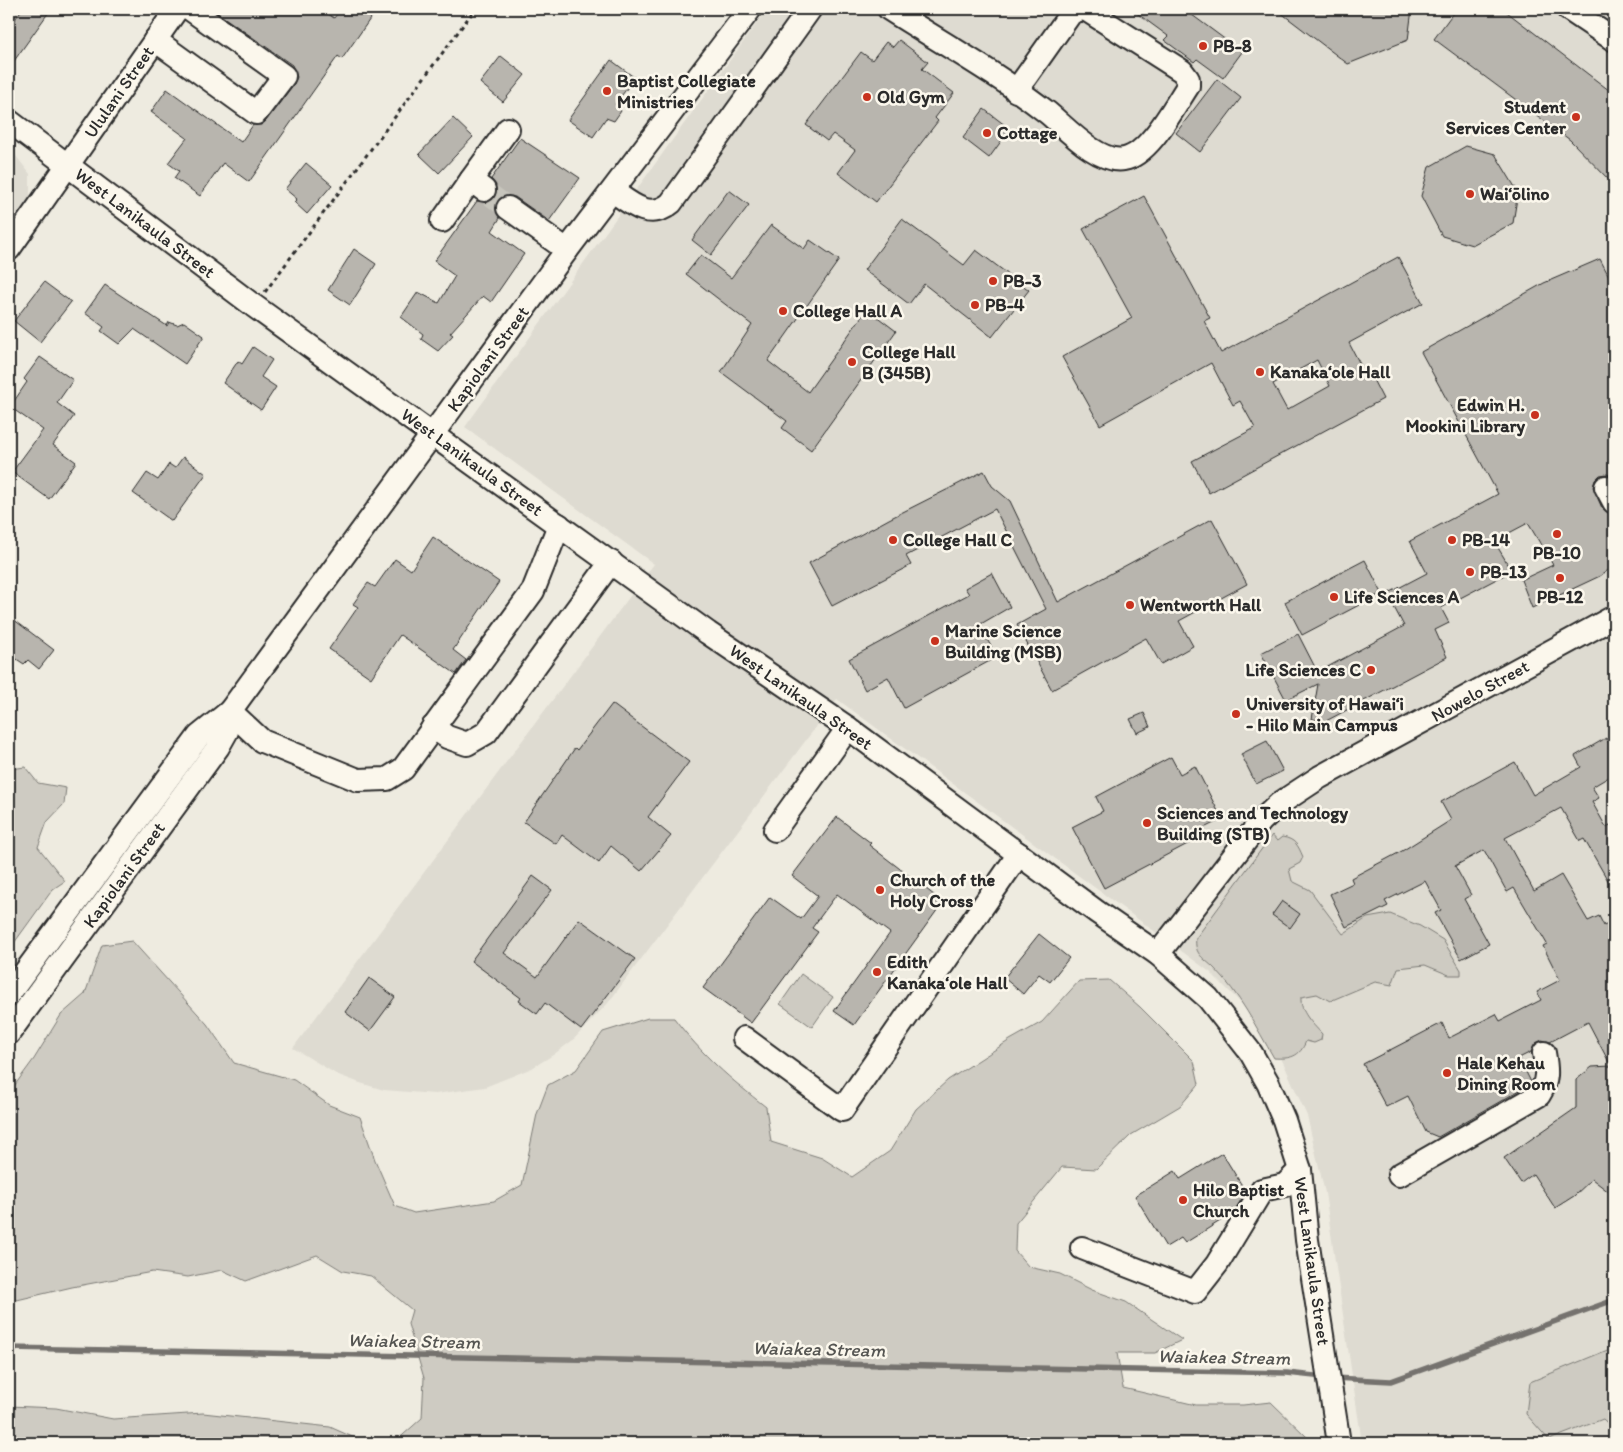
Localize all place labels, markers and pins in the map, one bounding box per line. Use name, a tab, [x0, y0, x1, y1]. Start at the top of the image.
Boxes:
place label: PB-8	[1213, 35, 1252, 57]
marker: PB-8	[1197, 40, 1209, 52]
place label: Baptist Collegiate Ministries	[617, 70, 756, 113]
marker: Baptist Collegiate Ministries	[601, 85, 613, 97]
place label: Old Gym	[877, 86, 946, 108]
marker: Old Gym	[861, 91, 873, 103]
place label: Student Services Center	[1446, 96, 1567, 139]
marker: Student Services Center	[1570, 111, 1582, 123]
place label: Cottage	[997, 122, 1058, 144]
marker: Cottage	[981, 127, 993, 139]
place label: Waiʻōlino	[1480, 183, 1549, 205]
marker: Waiʻōlino	[1464, 188, 1476, 200]
place label: PB-3	[1003, 270, 1042, 292]
marker: PB-3	[987, 275, 999, 287]
place label: PB-4	[985, 294, 1025, 316]
marker: PB-4	[969, 299, 981, 311]
place label: College Hall A	[793, 300, 903, 322]
marker: College Hall A	[777, 305, 789, 317]
place label: College Hall B (345B)	[862, 341, 956, 384]
marker: College Hall B (345B)	[846, 356, 858, 368]
place label: Kanakaʻole Hall	[1270, 361, 1391, 383]
marker: Kanakaʻole Hall	[1254, 366, 1266, 378]
place label: Edwin H. Mookini Library	[1405, 394, 1525, 437]
marker: Edwin H. Mookini Library	[1529, 409, 1541, 421]
marker: PB-10	[1551, 528, 1563, 540]
place label: College Hall C	[903, 529, 1013, 551]
place label: PB-14	[1462, 529, 1510, 551]
marker: College Hall C	[887, 534, 899, 546]
marker: PB-14	[1446, 534, 1458, 546]
place label: PB-10	[1533, 542, 1581, 564]
place label: PB-13	[1480, 561, 1527, 583]
marker: PB-13	[1464, 566, 1476, 578]
marker: PB-12	[1554, 572, 1566, 584]
place label: Life Sciences A	[1344, 586, 1460, 608]
place label: PB-12	[1537, 586, 1584, 608]
marker: Life Sciences A	[1328, 591, 1340, 603]
place label: Wentworth Hall	[1140, 594, 1262, 616]
marker: Wentworth Hall	[1124, 599, 1136, 611]
place label: Marine Science Building (MSB)	[945, 620, 1062, 663]
marker: Marine Science Building (MSB)	[929, 635, 941, 647]
place label: Life Sciences C	[1246, 659, 1361, 681]
marker: Life Sciences C	[1365, 664, 1377, 676]
place label: University of Hawaiʻi - Hilo Main Campus	[1246, 693, 1404, 736]
marker: University of Hawaiʻi - Hilo Main Campus	[1230, 708, 1242, 720]
place label: Sciences and Technology Building (STB)	[1157, 802, 1348, 845]
marker: Sciences and Technology Building (STB)	[1141, 817, 1153, 829]
place label: Church of the Holy Cross	[890, 869, 996, 912]
marker: Church of the Holy Cross	[874, 884, 886, 896]
place label: Edith Kanaka‘ole Hall	[887, 951, 1009, 994]
marker: Edith Kanaka‘ole Hall	[871, 966, 883, 978]
place label: Hale Kehau Dining Room	[1457, 1052, 1556, 1095]
marker: Hale Kehau Dining Room	[1441, 1067, 1453, 1079]
place label: Hilo Baptist Church	[1193, 1179, 1284, 1222]
marker: Hilo Baptist Church	[1177, 1194, 1189, 1206]

